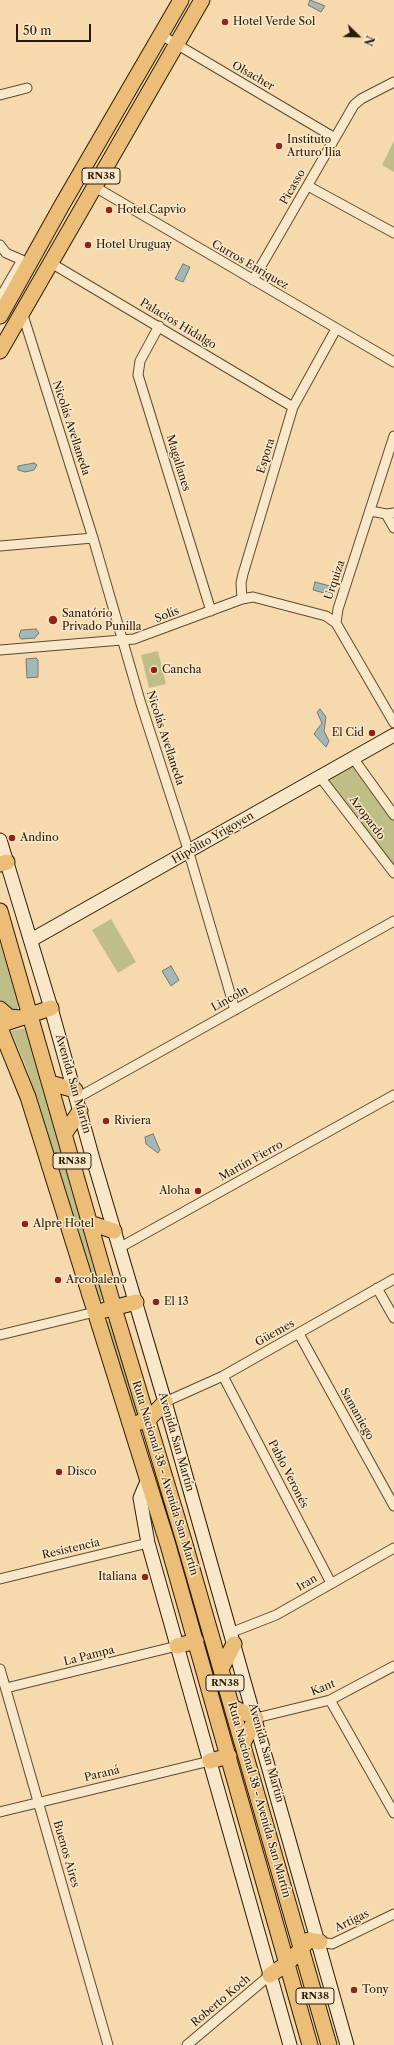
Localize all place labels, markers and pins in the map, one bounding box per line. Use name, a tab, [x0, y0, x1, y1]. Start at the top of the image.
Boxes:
place label: Hotel Verde Sol	[233, 15, 315, 29]
marker: Hotel Verde Sol	[220, 17, 230, 27]
place label: Instituto Arturo Ilia	[287, 133, 341, 159]
marker: Instituto Arturo Ilia	[274, 141, 284, 151]
place label: Hotel Capvio	[117, 203, 186, 217]
marker: Hotel Capvio	[104, 205, 114, 215]
place label: Hotel Uruguay	[96, 238, 172, 252]
marker: Hotel Uruguay	[83, 240, 93, 250]
place label: Sanatório Privado Punilla	[62, 607, 142, 633]
marker: Sanatório Privado Punilla	[47, 614, 59, 626]
place label: Cancha	[162, 663, 202, 677]
marker: Cancha	[149, 665, 159, 675]
place label: El Cid	[332, 726, 364, 740]
marker: El Cid	[367, 728, 377, 738]
place label: Andino	[20, 831, 59, 845]
marker: Andino	[7, 833, 17, 843]
place label: Riviera	[114, 1114, 151, 1128]
marker: Riviera	[101, 1116, 111, 1126]
place label: Aloha	[159, 1184, 190, 1198]
marker: Aloha	[193, 1186, 203, 1196]
place label: Alpre Hotel	[33, 1217, 94, 1231]
marker: Alpre Hotel	[20, 1219, 30, 1229]
place label: Arcobaleno	[66, 1273, 127, 1287]
marker: Arcobaleno	[53, 1275, 63, 1285]
place label: El 13	[164, 1295, 188, 1309]
marker: El 13	[151, 1297, 161, 1307]
place label: Disco	[67, 1465, 97, 1479]
marker: Disco	[54, 1467, 64, 1477]
place label: Italiana	[98, 1570, 137, 1584]
marker: Italiana	[140, 1572, 150, 1582]
place label: Tony	[362, 1983, 389, 1997]
marker: Tony	[349, 1985, 359, 1995]

